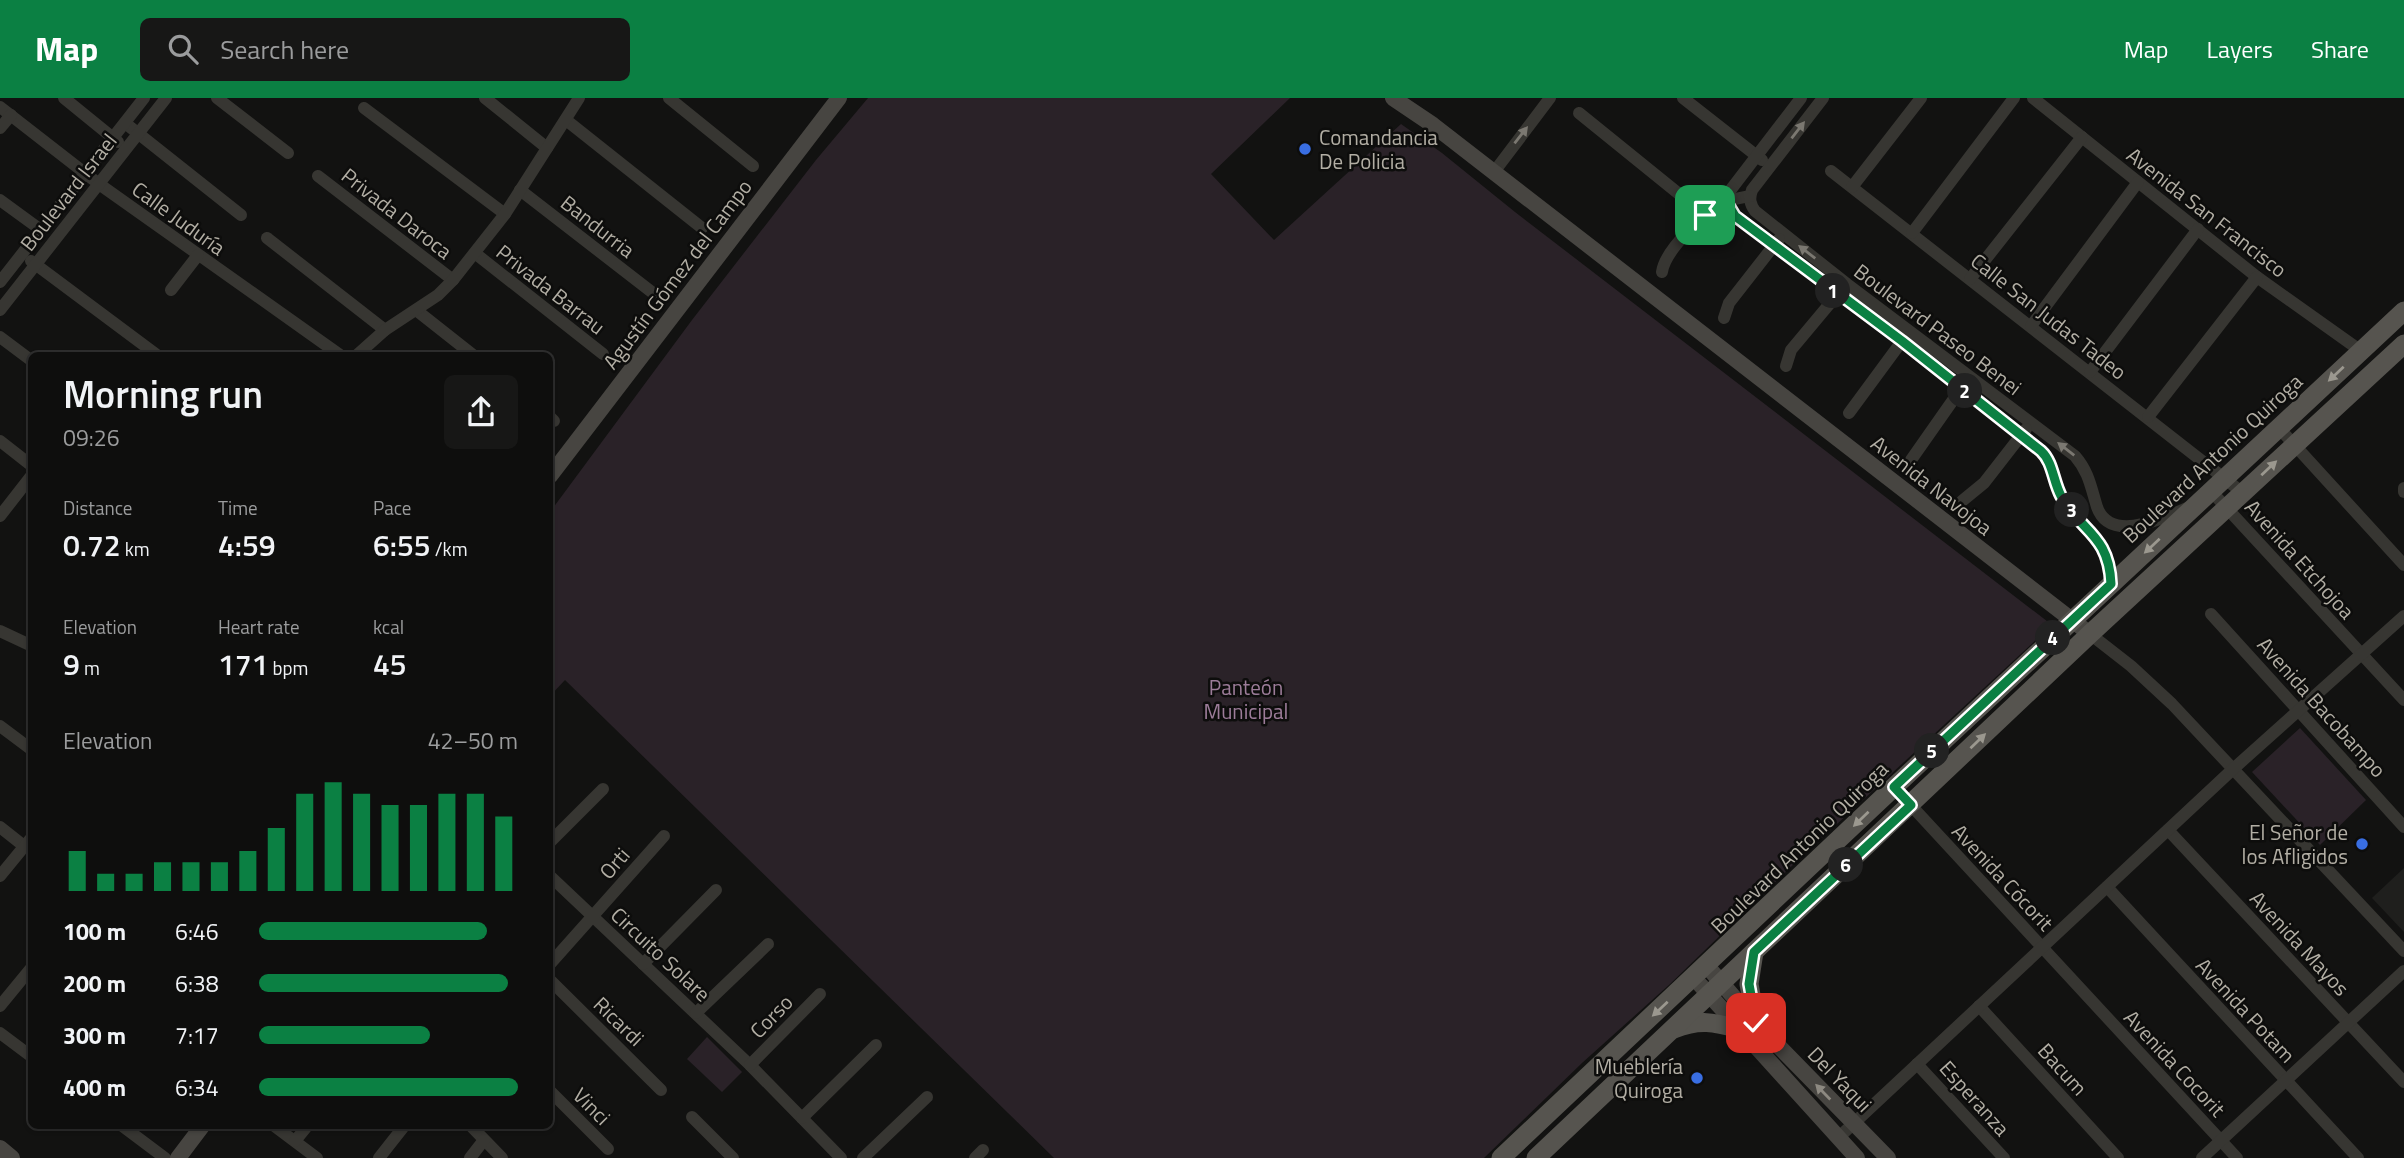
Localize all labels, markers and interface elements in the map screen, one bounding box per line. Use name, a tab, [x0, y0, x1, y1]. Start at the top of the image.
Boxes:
search box	[140, 18, 630, 81]
text: Map	[35, 24, 98, 74]
icon: search	[164, 30, 202, 68]
text: Search here	[220, 30, 349, 69]
text: Map	[2124, 31, 2169, 67]
text: Layers	[2207, 31, 2273, 67]
text: Share	[2311, 31, 2369, 67]
place label: Comandancia De Policia	[1319, 121, 1438, 177]
one-way arrow	[1791, 122, 1806, 140]
street label: Boulevard Israel	[12, 126, 124, 258]
one-way arrow	[1514, 126, 1529, 144]
street label: Avenida San Francisco	[2120, 139, 2294, 285]
marker: Comandancia De Policia	[1297, 141, 1313, 157]
street label: Privada Daroca	[335, 159, 460, 267]
street label: Agustín Gómez del Campo	[595, 172, 759, 376]
street label: Calle Juduría	[126, 173, 233, 263]
pin	[1675, 185, 1735, 245]
street label: Bandurria	[554, 187, 642, 266]
icon: arrive	[1686, 196, 1724, 234]
street label: Privada Barrau	[490, 236, 612, 342]
one-way arrow	[1798, 245, 1815, 260]
street label: Calle San Judas Tadeo	[1964, 245, 2134, 387]
street label: Boulevard Paseo Benei	[1847, 255, 2029, 403]
pin: 1	[1815, 274, 1850, 308]
text: 1	[1827, 276, 1838, 305]
text: Morning run	[63, 365, 263, 423]
street label: Boulevard Antonio Quiroga	[2115, 365, 2310, 550]
one-way arrow	[2328, 365, 2345, 381]
pin: 2	[1948, 374, 1982, 408]
button: share	[444, 375, 518, 449]
text: 2	[1959, 376, 1970, 405]
text: 09:26	[63, 420, 120, 455]
street label: Avenida Navojoa	[1864, 427, 2000, 543]
one-way arrow	[2057, 441, 2075, 456]
one-way arrow	[2260, 460, 2278, 476]
pin: 3	[2054, 492, 2090, 528]
street label: Avenida Etchojoa	[2237, 492, 2363, 626]
text: Distance	[63, 493, 132, 522]
text: Time	[218, 493, 258, 522]
text: Pace	[373, 493, 411, 522]
text: 3	[2066, 495, 2077, 524]
text: 0.72	[63, 522, 121, 568]
text: 4:59	[218, 522, 276, 568]
text: 6:55	[373, 522, 431, 568]
text: km	[121, 534, 150, 563]
text: /km	[431, 534, 468, 563]
one-way arrow	[2144, 537, 2161, 553]
text: Elevation	[63, 612, 137, 641]
text: Heart rate	[218, 612, 300, 641]
text: kcal	[373, 612, 404, 641]
pin: 4	[2036, 620, 2070, 656]
text: 4	[2047, 623, 2058, 652]
street label: Avenida Bacobampo	[2250, 630, 2394, 784]
text: 9	[63, 641, 80, 687]
text: 171	[218, 641, 268, 687]
text: 45	[373, 641, 407, 687]
text: m	[80, 653, 100, 682]
text: bpm	[268, 653, 308, 682]
park label: Panteón Municipal	[1204, 671, 1288, 727]
text: Elevation	[63, 723, 152, 758]
text: 42–50 m	[428, 723, 518, 758]
pin: 5	[1914, 734, 1950, 768]
one-way arrow	[1969, 734, 1986, 750]
text: 5	[1926, 736, 1937, 765]
street label: Boulevard Antonio Quiroga	[1703, 753, 1896, 941]
one-way arrow	[1853, 810, 1870, 826]
street label: Avenida Cócorit	[1945, 816, 2062, 938]
place label: El Señor de los Afligidos	[2242, 816, 2348, 872]
marker: El Señor de los Afligidos	[2354, 836, 2370, 852]
street label: Orti	[591, 840, 637, 886]
pin: 6	[1828, 848, 1864, 882]
text: 6	[1840, 850, 1851, 879]
street label: Avenida Mayos	[2243, 883, 2357, 1003]
street label: Circuito Solare	[604, 899, 718, 1009]
text: 100 m	[63, 914, 126, 949]
text: 6:46	[175, 914, 219, 949]
street label: Avenida Potam	[2189, 950, 2303, 1070]
text: 200 m	[63, 966, 126, 1001]
text: 6:38	[175, 966, 219, 1001]
street label: Corso	[742, 987, 800, 1045]
street label: Ricardi	[586, 989, 652, 1053]
pin	[1726, 993, 1786, 1053]
one-way arrow	[1652, 1000, 1669, 1016]
street label: Avenida Cocorit	[2117, 1002, 2234, 1124]
icon: check	[1737, 1004, 1775, 1042]
text: 300 m	[63, 1018, 126, 1053]
text: 7:17	[175, 1018, 219, 1053]
street label: Bacum	[2031, 1036, 2095, 1102]
street label: Del Yaqui	[1800, 1039, 1880, 1119]
place label: Mueblería Quiroga	[1595, 1050, 1683, 1106]
street label: Esperanza	[1932, 1053, 2018, 1143]
text: 400 m	[63, 1070, 126, 1105]
text: 6:34	[175, 1070, 219, 1105]
marker: Mueblería Quiroga	[1689, 1070, 1705, 1086]
street label: Vinci	[566, 1080, 618, 1132]
one-way arrow	[1815, 1083, 1832, 1100]

